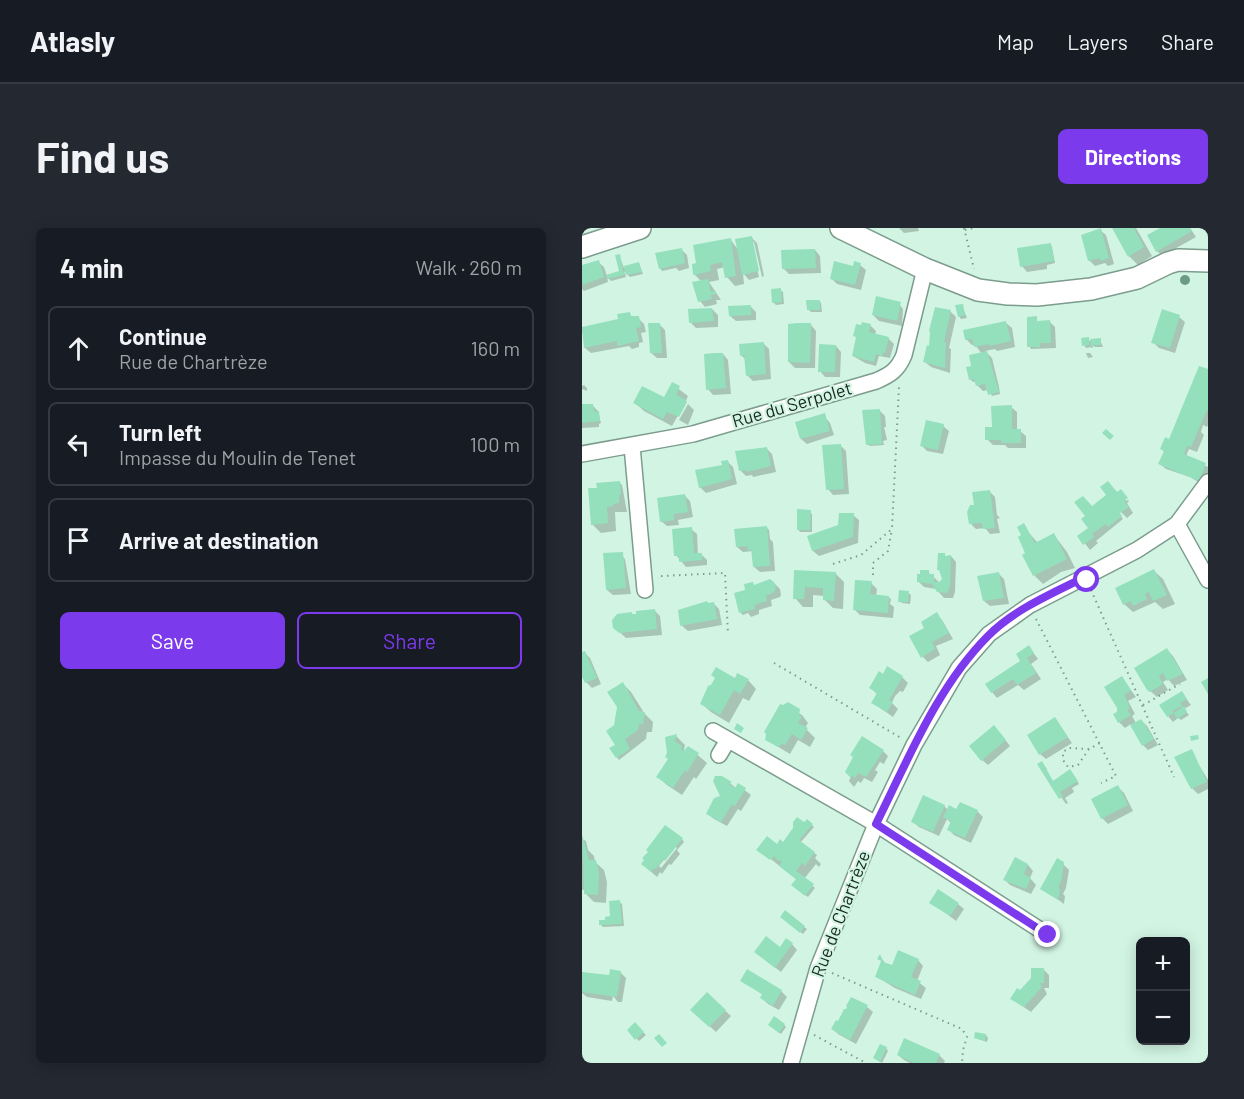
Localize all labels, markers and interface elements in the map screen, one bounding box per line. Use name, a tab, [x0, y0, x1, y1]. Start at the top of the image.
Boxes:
text: Atlasly	[30, 24, 115, 58]
text: Map	[997, 29, 1034, 54]
text: Layers	[1067, 29, 1128, 54]
text: Share	[1161, 29, 1214, 54]
button: Directions	[1058, 129, 1208, 184]
text: Find us	[36, 131, 169, 181]
text: 4 min	[60, 252, 124, 283]
text: Walk · 260 m	[415, 255, 522, 279]
text: Continue	[119, 323, 207, 349]
icon: ahead	[62, 332, 95, 365]
text: 160 m	[471, 336, 520, 360]
text: Rue de Chartrèze	[119, 349, 268, 373]
street label: Rue du Serpolet	[729, 376, 854, 432]
text: Turn left	[119, 419, 202, 445]
icon: left	[62, 428, 95, 461]
text: 100 m	[470, 432, 520, 456]
text: Impasse du Moulin de Tenet	[119, 445, 356, 469]
icon: arrive	[62, 524, 95, 557]
text: Arrive at destination	[119, 527, 318, 553]
route start	[1073, 566, 1099, 592]
button: Save	[60, 612, 285, 669]
button: Share	[297, 612, 522, 669]
street label: Rue de Chartrèze	[806, 847, 874, 980]
route end	[1034, 921, 1060, 947]
map controls	[1136, 937, 1190, 1045]
button: +	[1136, 937, 1190, 991]
button: −	[1136, 991, 1190, 1045]

